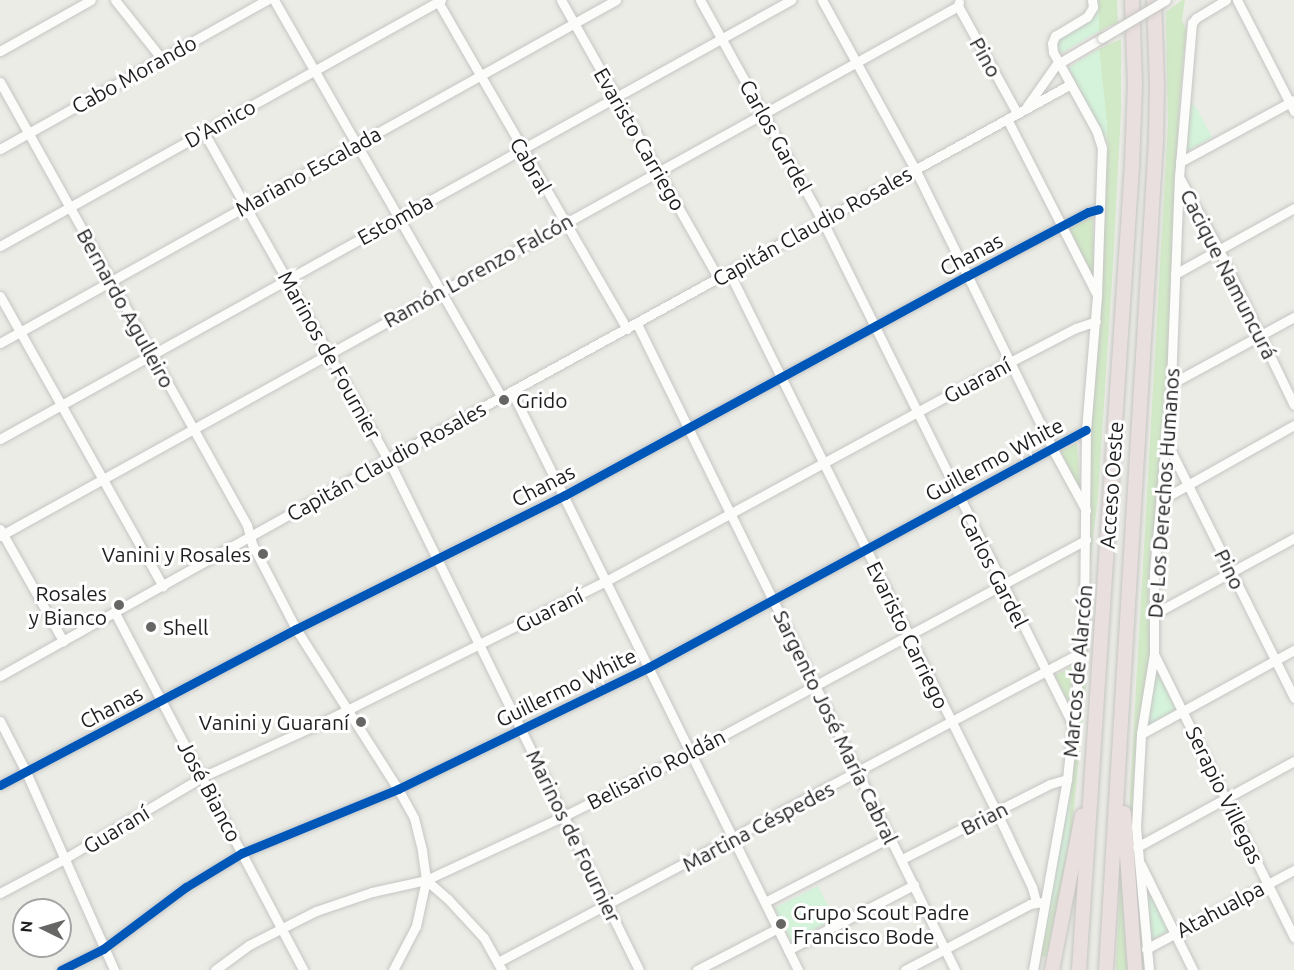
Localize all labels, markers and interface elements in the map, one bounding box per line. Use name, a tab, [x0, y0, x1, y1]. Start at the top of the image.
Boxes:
street label: Cabo Morando	[67, 29, 201, 119]
street label: Pino	[965, 33, 1007, 81]
street label: Evaristo Carriego	[589, 63, 691, 215]
street label: Carlos Gardel	[735, 75, 817, 197]
street label: D'Amico	[180, 93, 260, 153]
street label: Mariano Escalada	[231, 121, 385, 221]
street label: Cabral	[505, 133, 557, 197]
street label: Capitán Claudio Rosales	[708, 161, 916, 291]
street label: Cacique Namuncurá	[1175, 185, 1283, 363]
street label: Estomba	[353, 188, 437, 250]
street label: Ramón Lorenzo Falcón	[379, 207, 577, 333]
street label: Bernardo Agulleiro	[72, 224, 180, 392]
street label: Chanas	[935, 227, 1007, 281]
street label: Marinos de Fournier	[273, 266, 387, 444]
street label: Guaraní	[939, 352, 1015, 408]
street label: De Los Derechos Humanos	[1142, 367, 1184, 619]
place label: Grido	[516, 387, 568, 413]
marker: Grido	[497, 393, 511, 407]
street label: Capitán Claudio Rosales	[282, 396, 490, 526]
street label: Guillermo White	[920, 412, 1068, 506]
street label: Acceso Oeste	[1094, 420, 1128, 550]
street label: Chanas	[507, 458, 579, 512]
street label: Carlos Gardel	[954, 508, 1034, 632]
place label: Vanini y Rosales	[102, 541, 251, 567]
street label: Pino	[1209, 545, 1251, 593]
marker: Vanini y Rosales	[256, 547, 270, 561]
street label: Evaristo Carriego	[861, 557, 955, 713]
place label: Rosales y Bianco	[29, 580, 107, 630]
street label: Guaraní	[511, 582, 587, 638]
street label: Marcos de Alarcón	[1057, 583, 1097, 759]
marker: Rosales y Bianco	[112, 598, 126, 612]
street label: Sargento José María Cabral	[768, 606, 904, 848]
place label: Shell	[163, 614, 209, 640]
marker: Shell	[144, 620, 158, 634]
street label: Guillermo White	[492, 642, 640, 732]
street label: Chanas	[75, 680, 147, 734]
place label: Vanini y Guaraní	[199, 709, 349, 735]
marker: Vanini y Guaraní	[354, 715, 368, 729]
street label: Serapio Villegas	[1181, 722, 1269, 868]
street label: Belisario Roldán	[583, 723, 729, 815]
street label: José Bianco	[173, 736, 247, 846]
street label: Marinos de Fournier	[521, 746, 627, 926]
street label: Martina Céspedes	[678, 775, 838, 877]
street label: Brian	[956, 796, 1012, 840]
street label: Guaraní	[78, 800, 154, 858]
street label: Atahualpa	[1172, 875, 1268, 943]
north arrow	[12, 898, 72, 958]
place label: Grupo Scout Padre Francisco Bode	[793, 899, 969, 949]
marker: Grupo Scout Padre Francisco Bode	[774, 917, 788, 931]
text: N	[17, 920, 36, 933]

